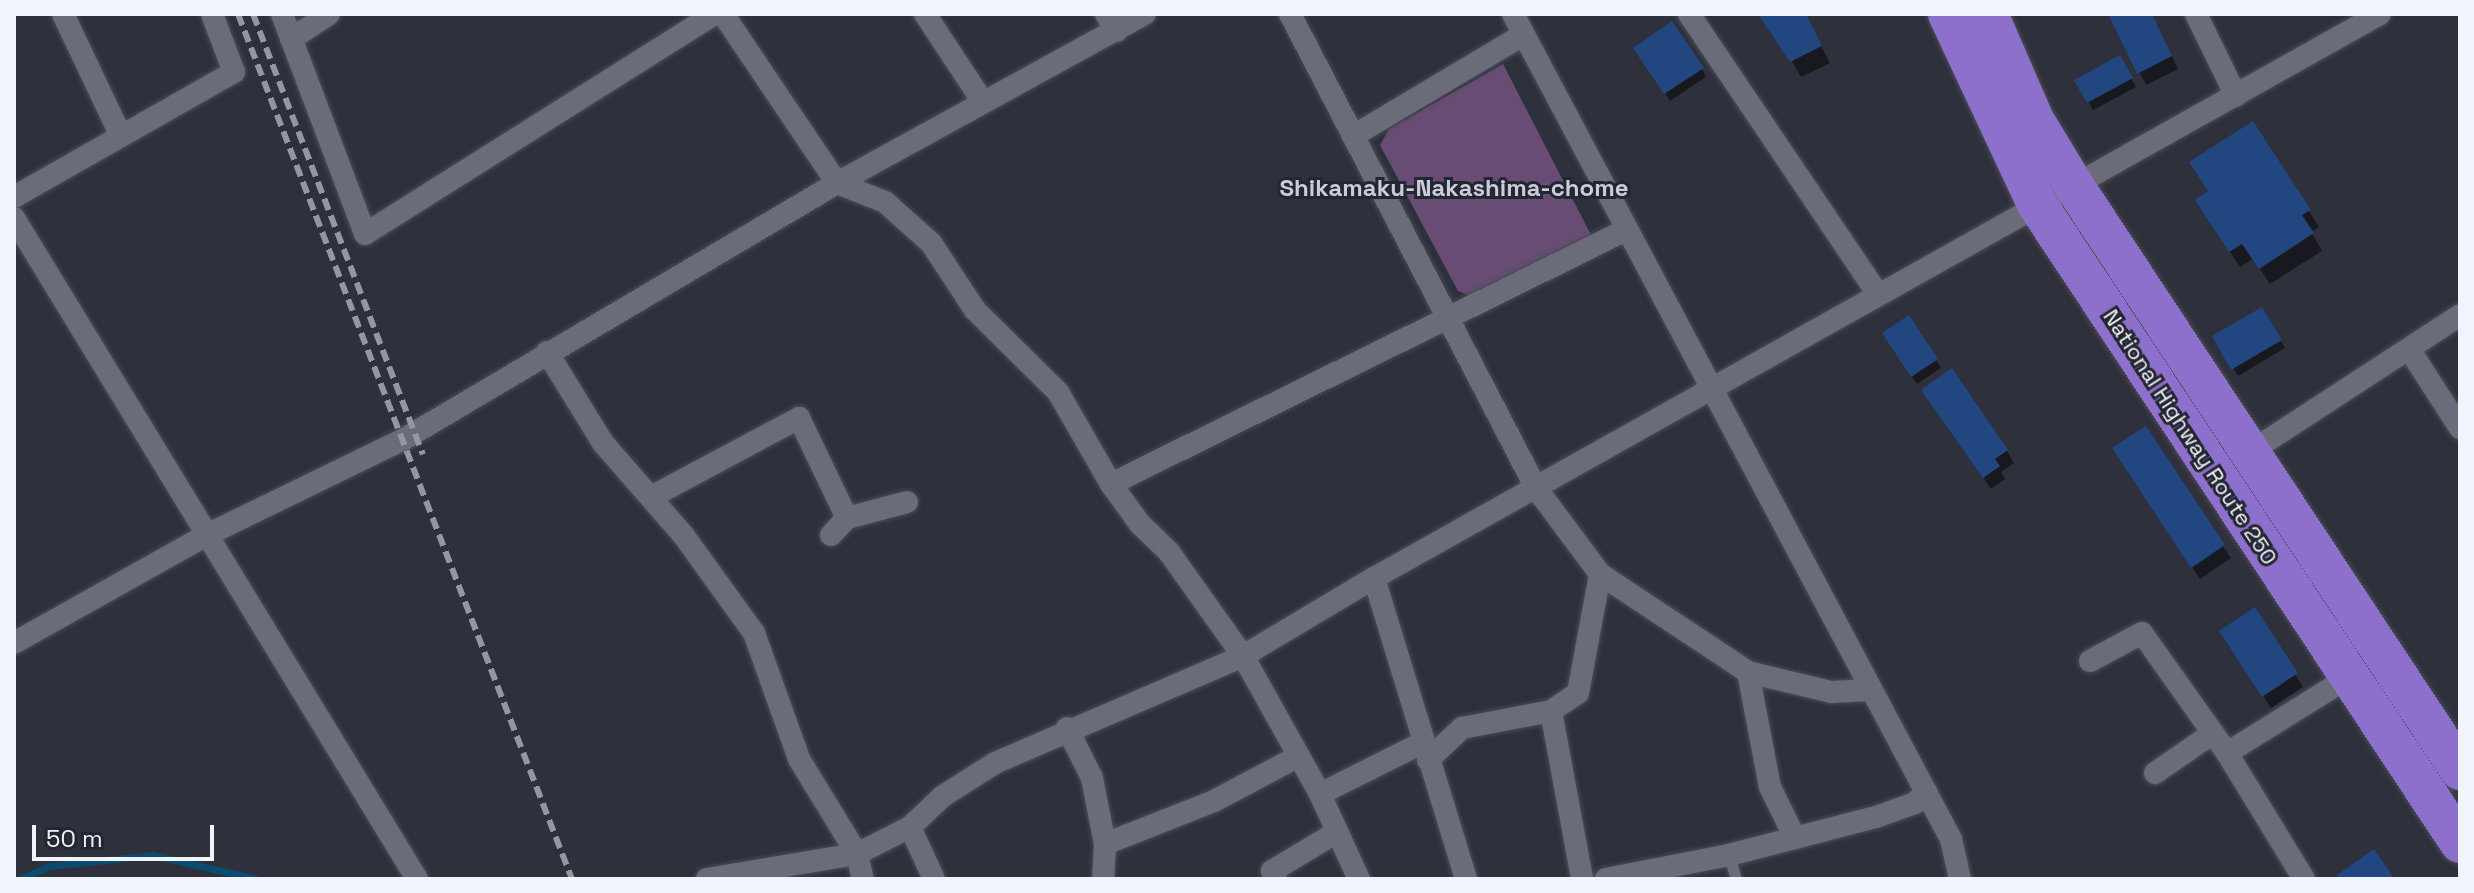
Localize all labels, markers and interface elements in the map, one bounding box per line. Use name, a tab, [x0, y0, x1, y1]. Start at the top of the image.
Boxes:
district label: Shikamaku-Nakashima-chome	[1279, 174, 1629, 202]
street label: National Highway Route 250	[2098, 304, 2282, 570]
scale bar	[36, 809, 218, 859]
text: 50 m	[46, 823, 103, 854]

